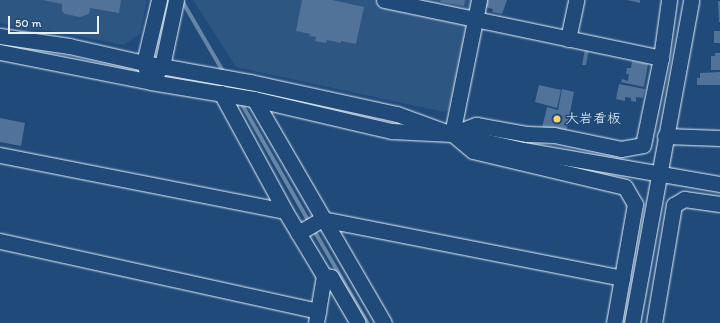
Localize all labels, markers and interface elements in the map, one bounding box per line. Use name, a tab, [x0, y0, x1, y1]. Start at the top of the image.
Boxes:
scale bar	[10, 8, 101, 34]
text: 50 m	[15, 16, 41, 30]
place label: 大岩看板	[565, 111, 621, 127]
marker: 大岩看板	[552, 114, 562, 124]

